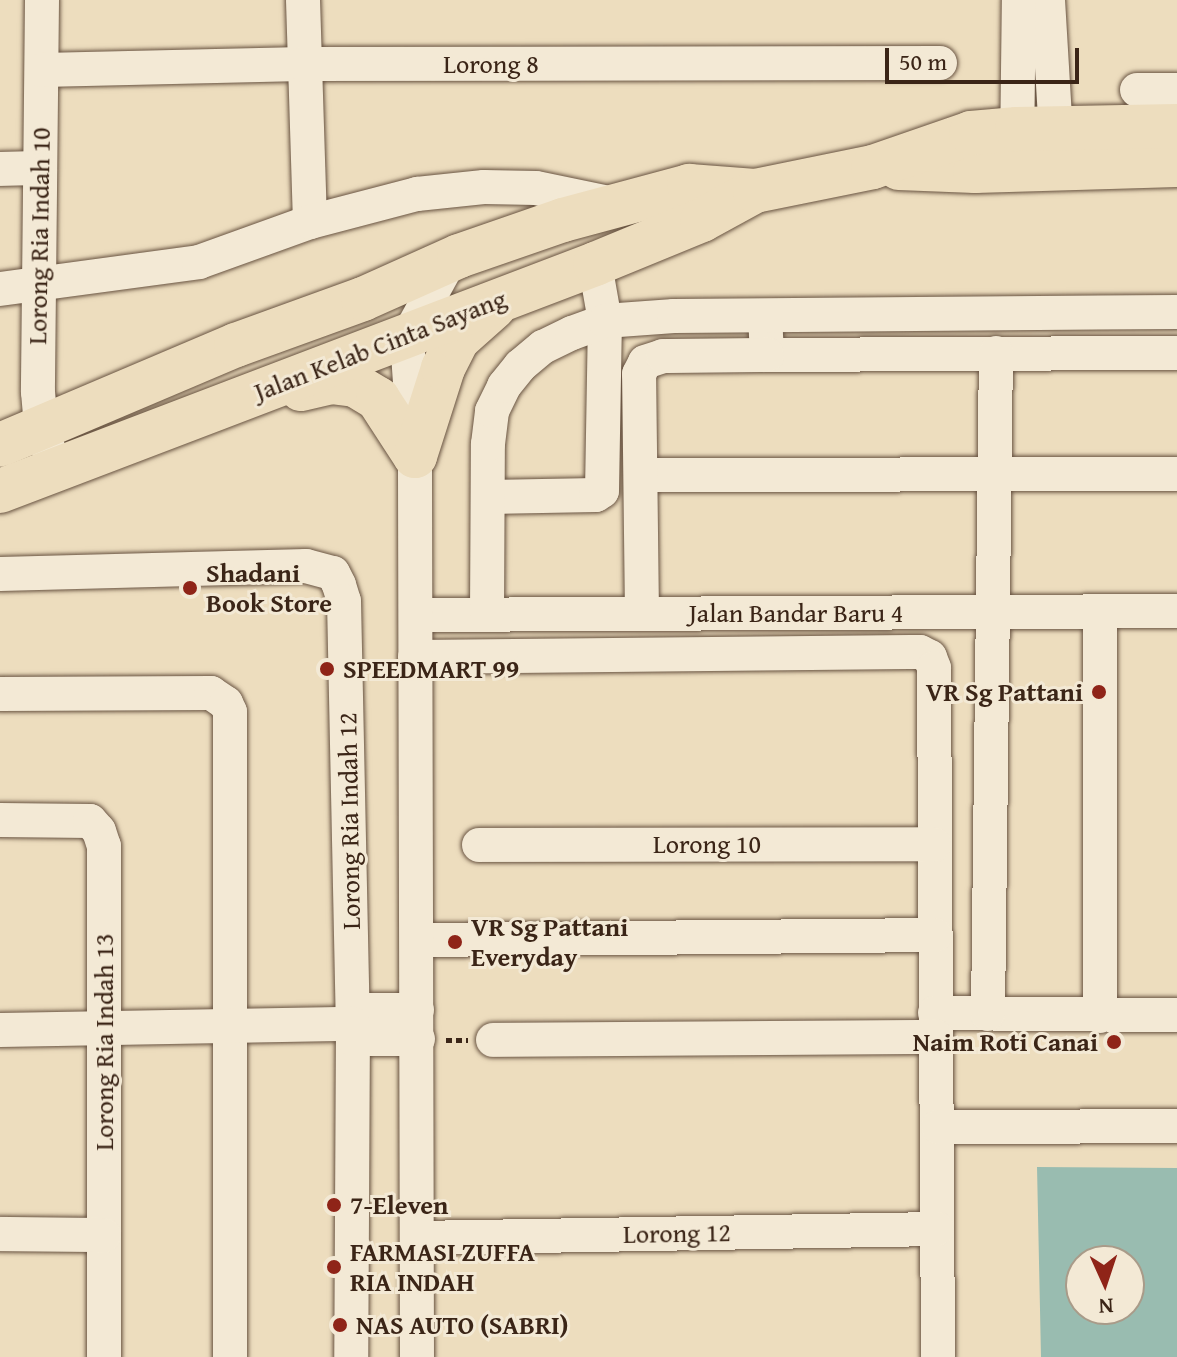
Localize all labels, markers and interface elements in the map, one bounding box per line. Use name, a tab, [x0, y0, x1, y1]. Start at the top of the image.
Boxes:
scale bar	[889, 32, 1083, 82]
text: 50 m	[899, 44, 947, 79]
street label: Lorong 8	[443, 48, 539, 80]
street label: Lorong Ria Indah 10	[22, 127, 56, 345]
street label: Jalan Kelab Cinta Sayang	[250, 283, 510, 407]
place label: Shadani Book Store	[206, 557, 332, 618]
marker: Shadani Book Store	[181, 579, 199, 597]
street label: Jalan Bandar Baru 4	[689, 597, 903, 629]
place label: SPEEDMART 99	[343, 653, 519, 685]
marker: SPEEDMART 99	[318, 660, 336, 678]
place label: VR Sg Pattani	[926, 676, 1083, 708]
marker: VR Sg Pattani	[1090, 683, 1108, 701]
street label: Lorong Ria Indah 12	[332, 712, 366, 930]
street label: Lorong 10	[653, 828, 761, 860]
place label: VR Sg Pattani Everyday	[471, 911, 628, 972]
street label: Lorong Ria Indah 13	[88, 933, 120, 1151]
marker: VR Sg Pattani Everyday	[446, 933, 464, 951]
place label: Naim Roti Canai	[913, 1026, 1098, 1058]
marker: Naim Roti Canai	[1105, 1033, 1123, 1051]
place label: 7-Eleven	[350, 1189, 448, 1221]
marker: 7-Eleven	[325, 1196, 343, 1214]
street label: Lorong 12	[623, 1216, 731, 1250]
place label: FARMASI ZUFFA RIA INDAH	[350, 1236, 535, 1298]
north arrow	[1065, 1245, 1145, 1325]
marker: FARMASI ZUFFA RIA INDAH	[325, 1258, 343, 1276]
text: N	[1098, 1291, 1114, 1323]
place label: NAS AUTO (SABRI)	[356, 1309, 569, 1341]
marker: NAS AUTO (SABRI)	[331, 1316, 349, 1334]

